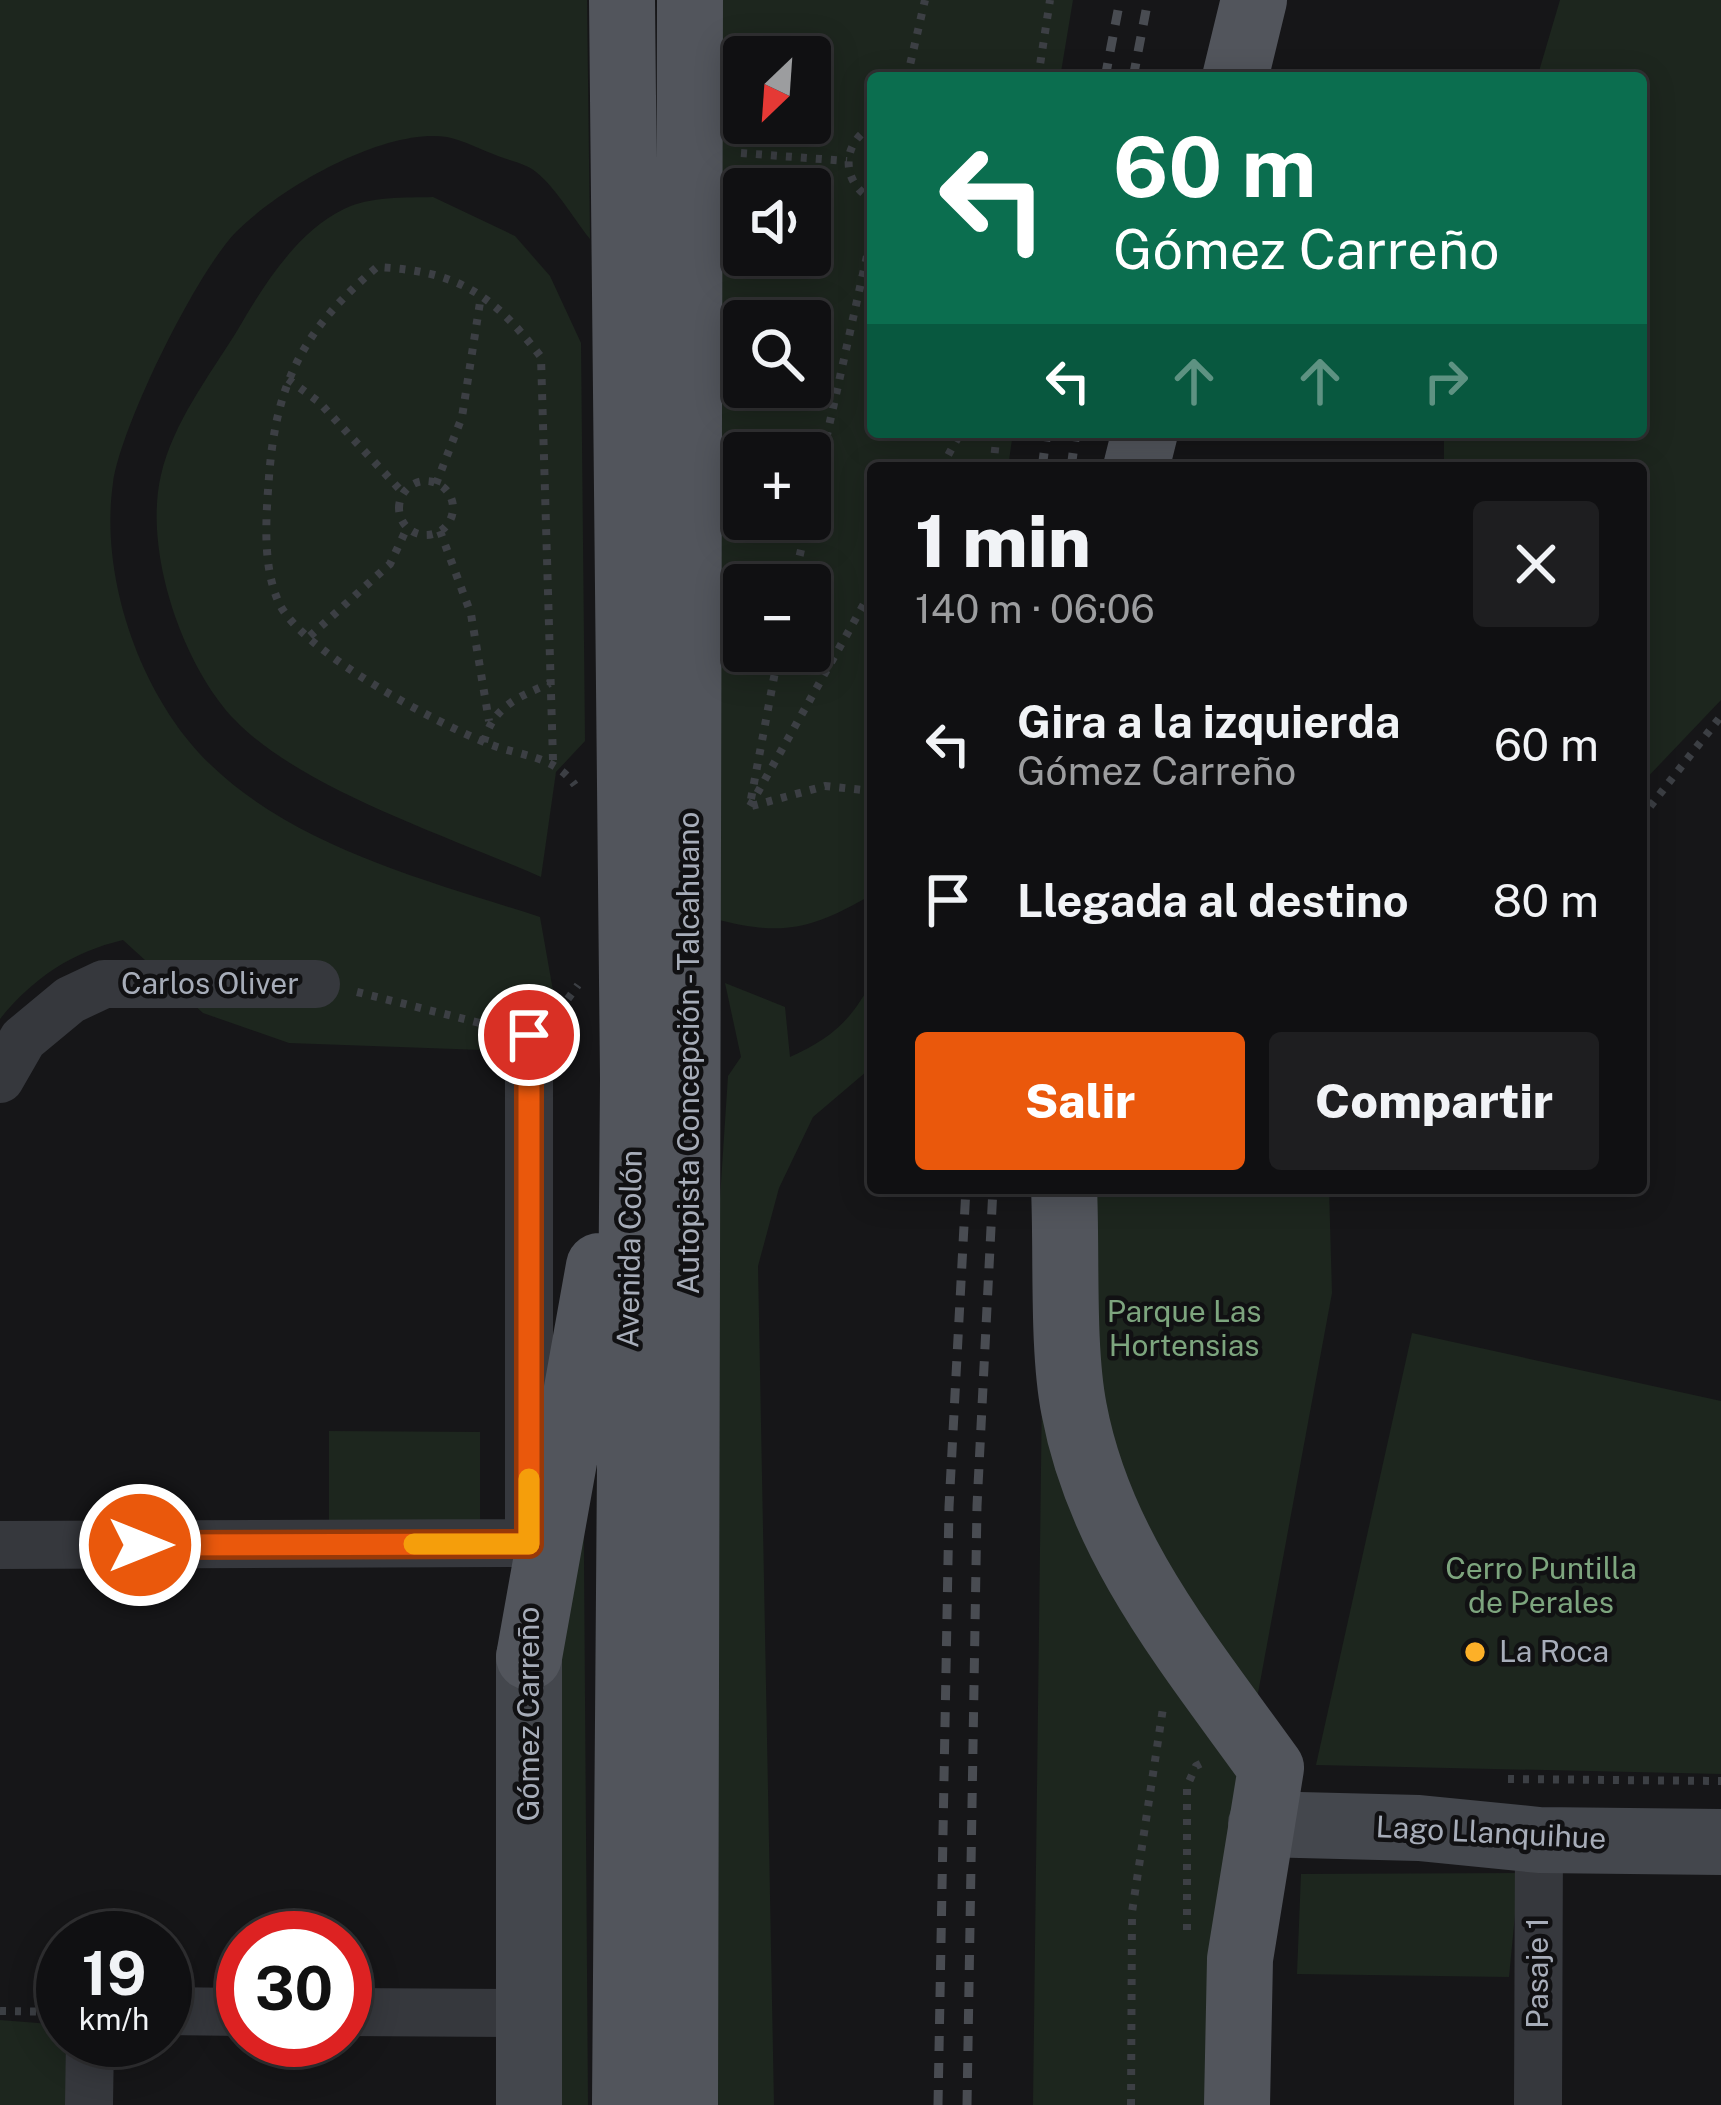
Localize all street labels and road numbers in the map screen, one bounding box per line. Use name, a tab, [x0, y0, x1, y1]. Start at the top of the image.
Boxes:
street label: Autopista Concepción - Talcahuano	[670, 812, 706, 1294]
street label: Carlos Oliver	[121, 965, 299, 1001]
street label: Avenida Colón	[609, 1150, 649, 1348]
street label: Gómez Carreño	[510, 1607, 546, 1821]
street label: Lago Llanquihue	[1375, 1808, 1607, 1856]
street label: Pasaje 1	[1519, 1917, 1555, 2029]

